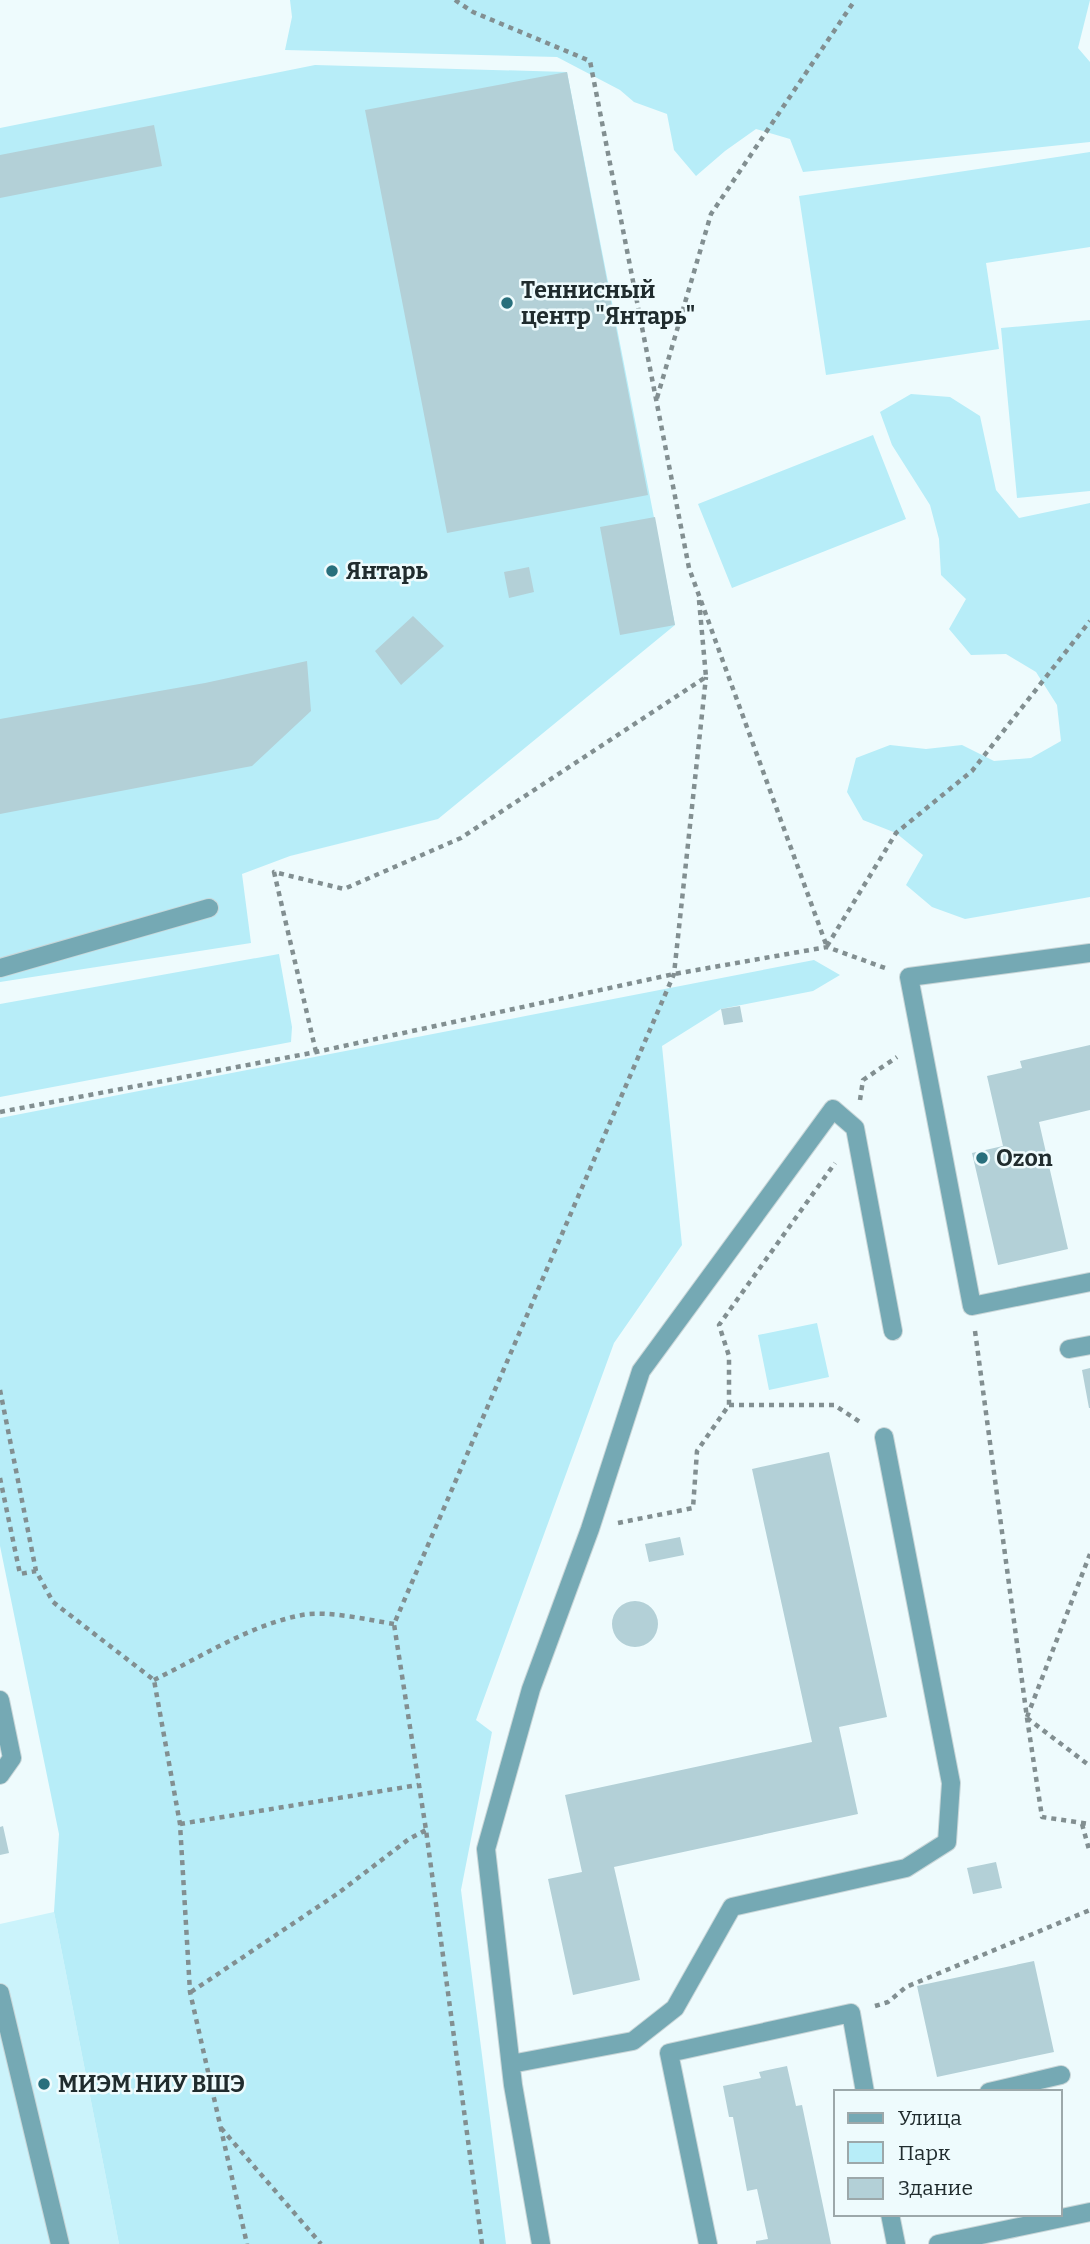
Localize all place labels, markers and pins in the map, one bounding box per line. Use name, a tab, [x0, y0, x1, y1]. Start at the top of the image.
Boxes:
place label: Теннисный центр "Янтарь"	[521, 276, 695, 330]
marker: Теннисный центр "Янтарь"	[499, 295, 515, 311]
place label: Янтарь	[346, 557, 428, 585]
marker: Янтарь	[324, 563, 340, 579]
place label: Ozon	[996, 1144, 1053, 1172]
marker: Ozon	[974, 1150, 990, 1166]
place label: МИЭМ НИУ ВШЭ	[58, 2070, 245, 2098]
marker: МИЭМ НИУ ВШЭ	[36, 2076, 52, 2092]

